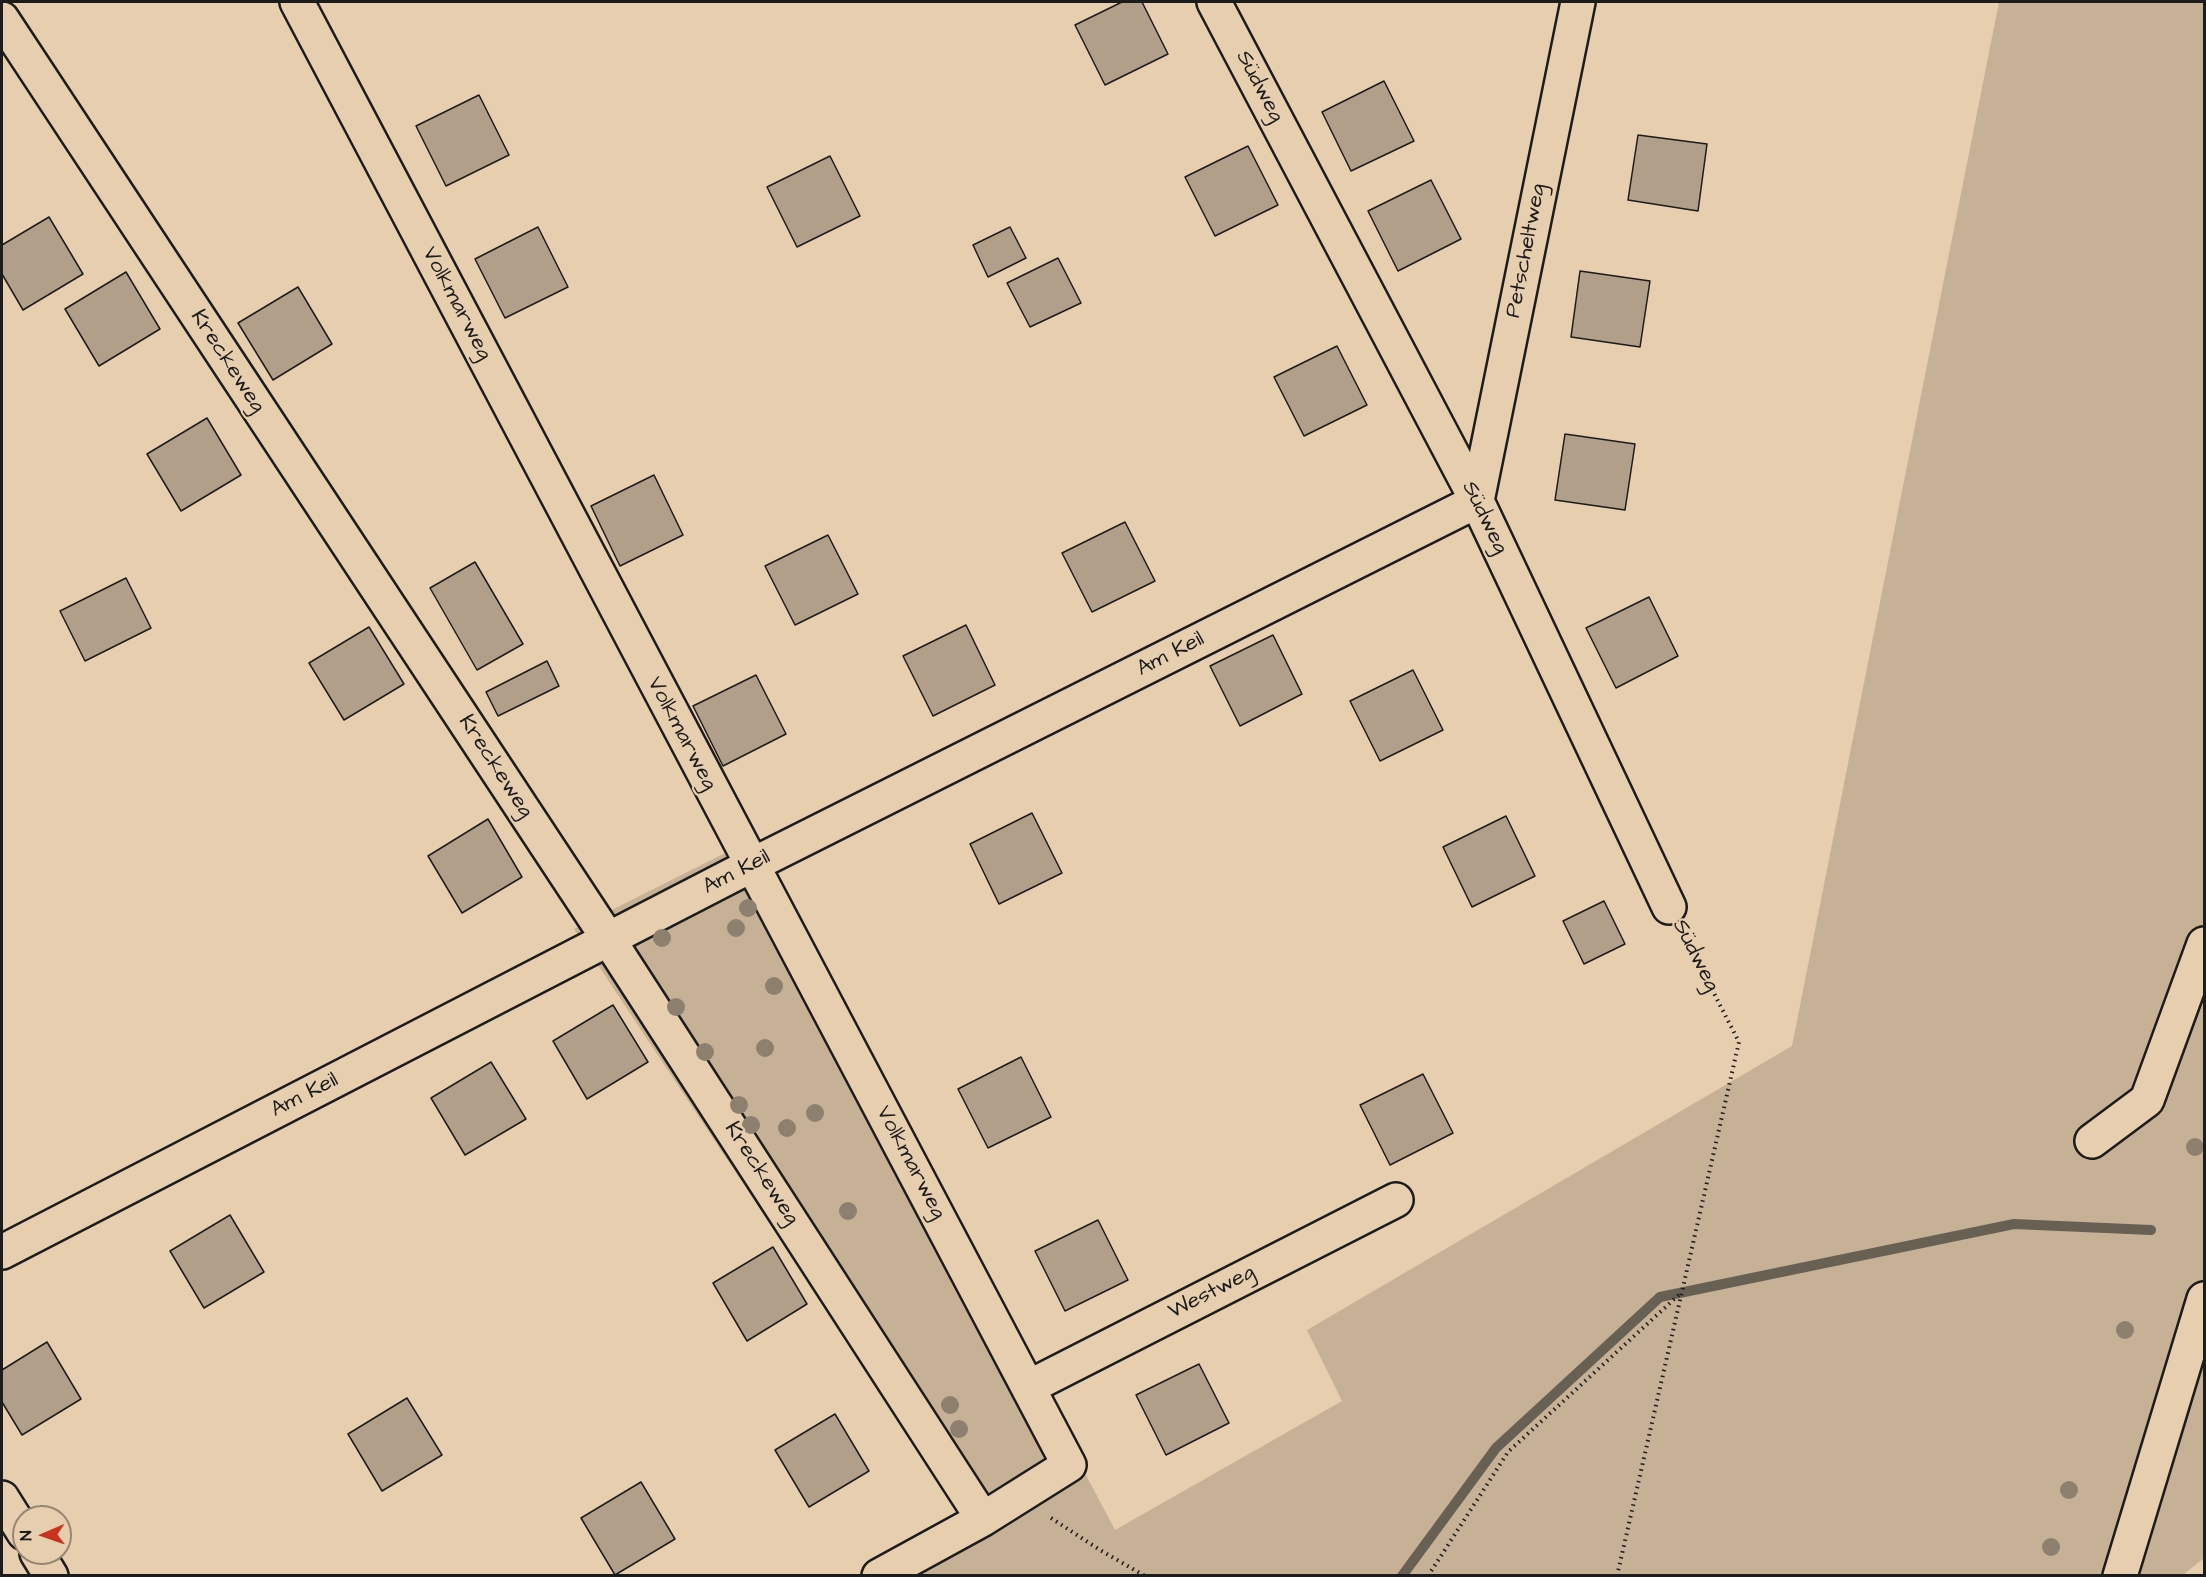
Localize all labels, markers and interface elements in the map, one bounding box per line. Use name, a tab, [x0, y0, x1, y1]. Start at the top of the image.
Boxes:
street label: Südweg	[1229, 47, 1289, 127]
street label: Petscheltweg	[1501, 182, 1553, 320]
street label: Volkmarweg	[415, 243, 497, 365]
street label: Kreckeweg	[184, 305, 270, 419]
street label: Südweg	[1455, 477, 1513, 559]
street label: Am Keil	[1133, 627, 1209, 683]
street label: Volkmarweg	[640, 673, 722, 795]
street label: Kreckeweg	[452, 710, 538, 824]
street label: Am Keil	[699, 845, 775, 901]
street label: Südweg	[1666, 915, 1724, 997]
street label: Am Keil	[267, 1068, 343, 1124]
street label: Volkmarweg	[869, 1102, 951, 1224]
street label: Kreckeweg	[718, 1117, 804, 1231]
street label: Westweg	[1164, 1260, 1260, 1326]
north arrow	[12, 1505, 72, 1565]
text: N	[15, 1530, 37, 1541]

